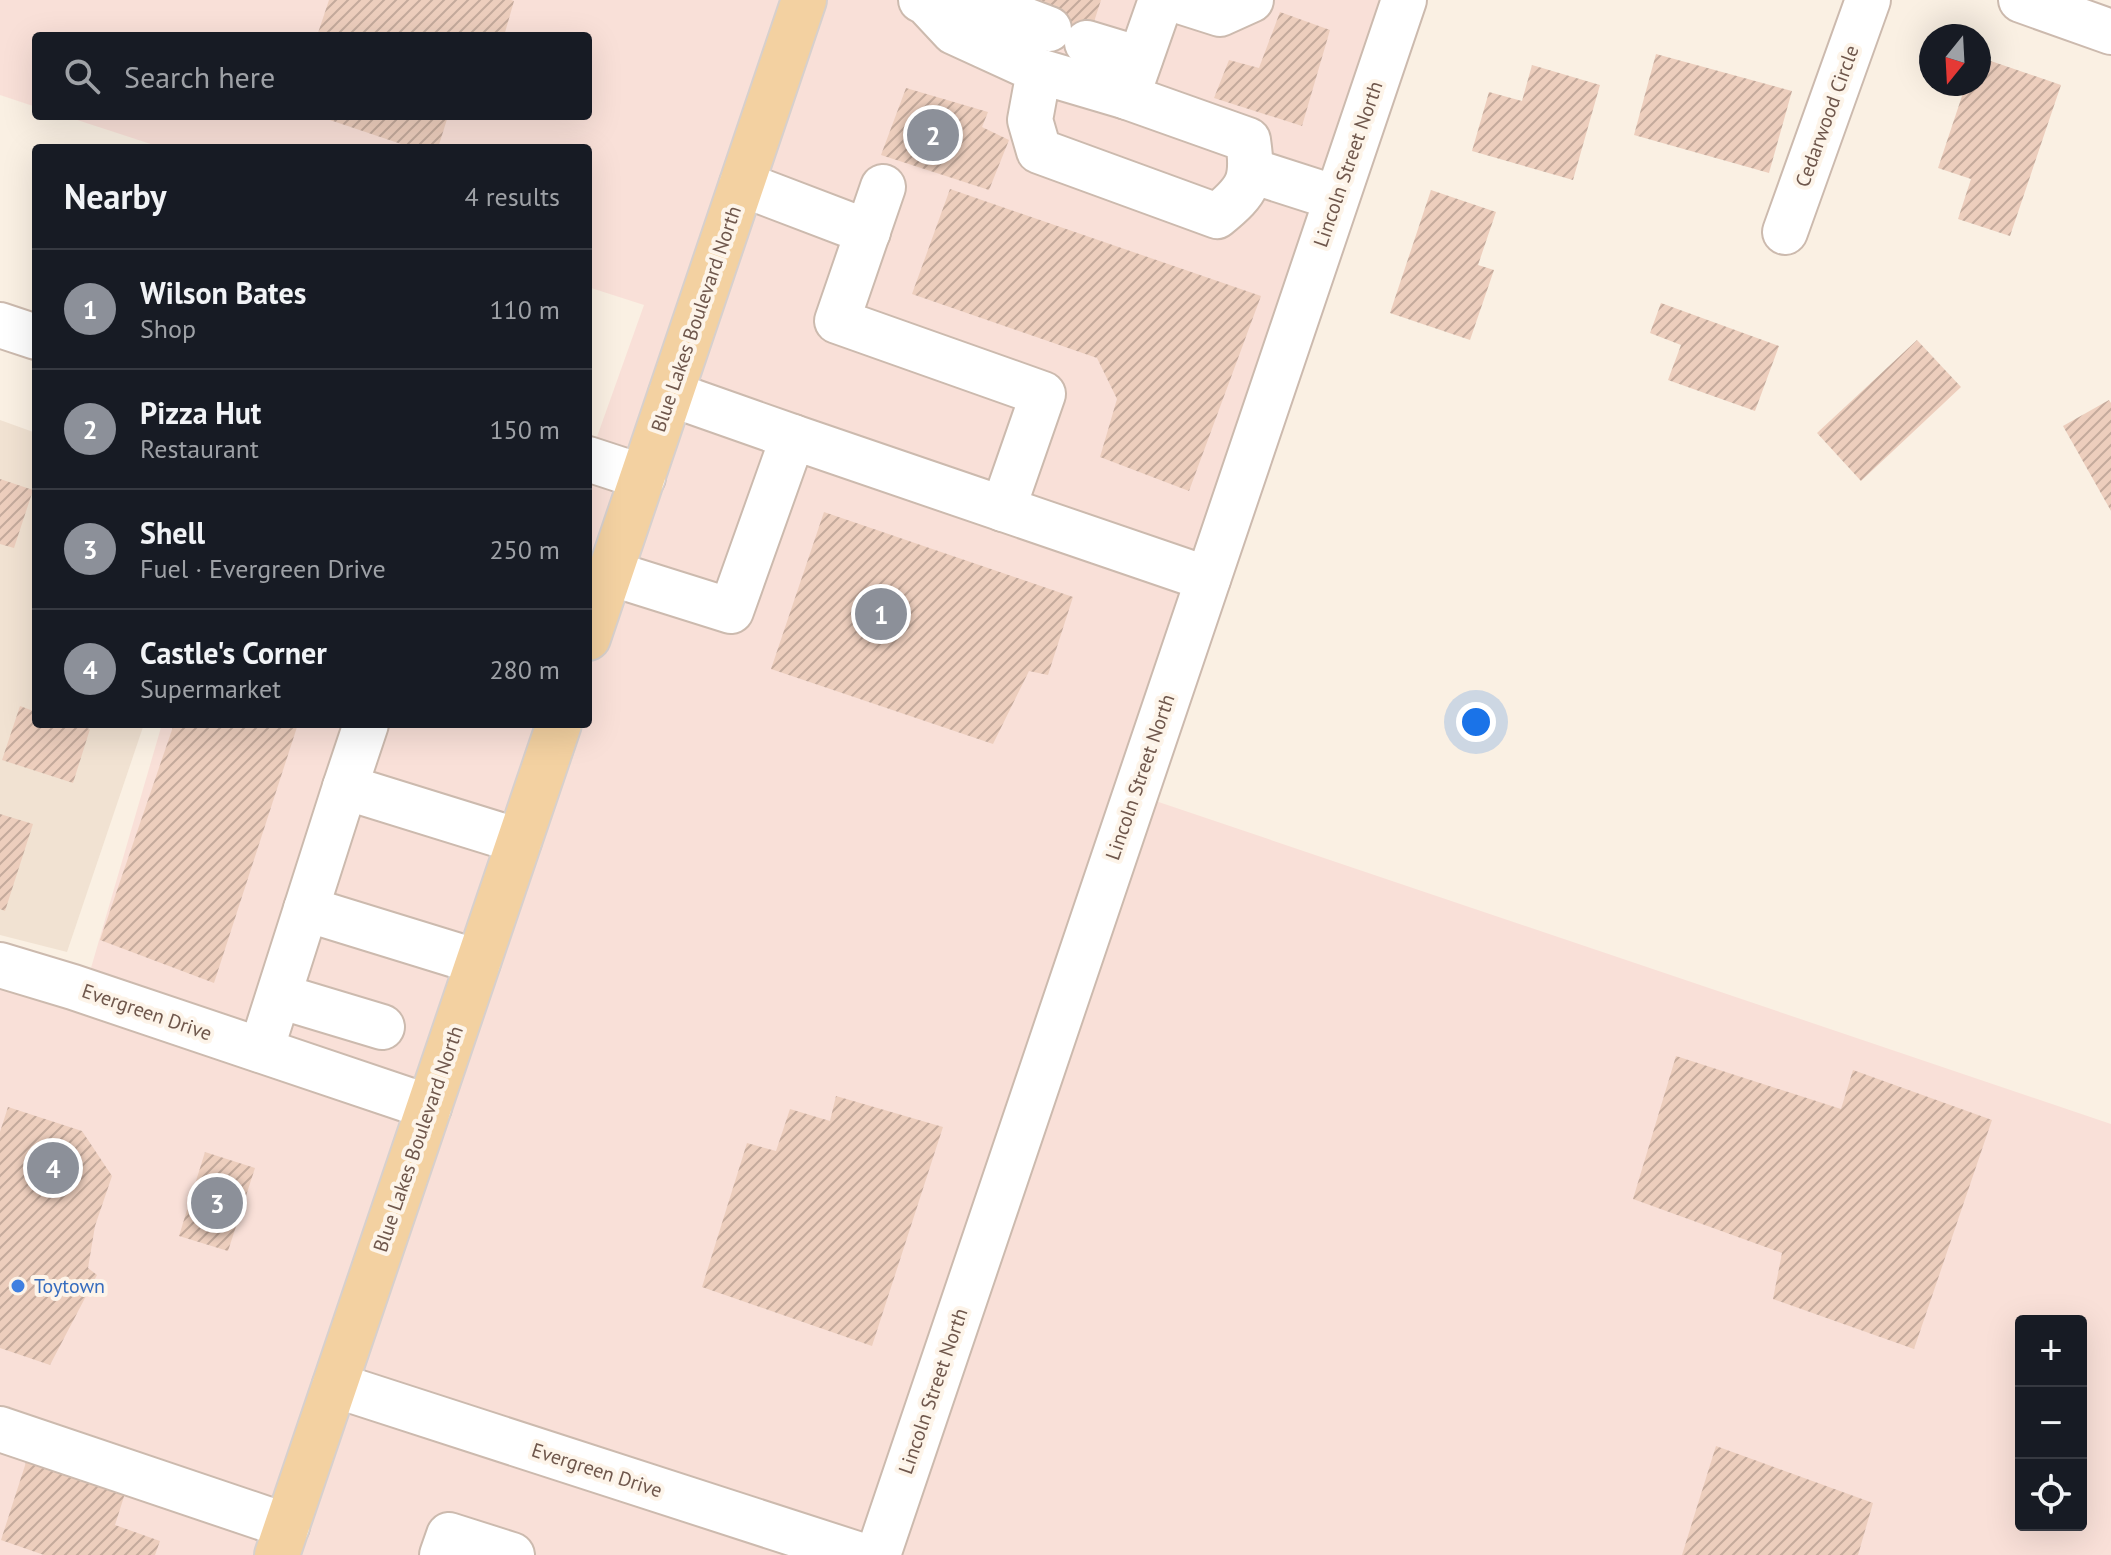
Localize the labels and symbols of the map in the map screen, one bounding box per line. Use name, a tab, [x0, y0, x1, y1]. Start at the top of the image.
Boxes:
north arrow	[1919, 24, 1991, 96]
street label: Cedarwood Circle	[1789, 42, 1865, 190]
street label: Lincoln Street North	[1307, 78, 1389, 250]
pin: 2	[907, 105, 959, 165]
street label: Blue Lakes Boulevard North	[645, 203, 747, 435]
pin: 1	[855, 584, 907, 644]
street label: Lincoln Street North	[1099, 691, 1181, 863]
your location	[1456, 702, 1496, 742]
street label: Evergreen Drive	[79, 978, 215, 1046]
street label: Blue Lakes Boulevard North	[367, 1023, 469, 1255]
pin: 4	[27, 1138, 79, 1198]
pin: 3	[191, 1173, 243, 1233]
place label: Toytown	[34, 1273, 105, 1299]
marker: Toytown	[9, 1277, 27, 1295]
street label: Lincoln Street North	[892, 1305, 974, 1477]
street label: Evergreen Drive	[528, 1437, 666, 1503]

